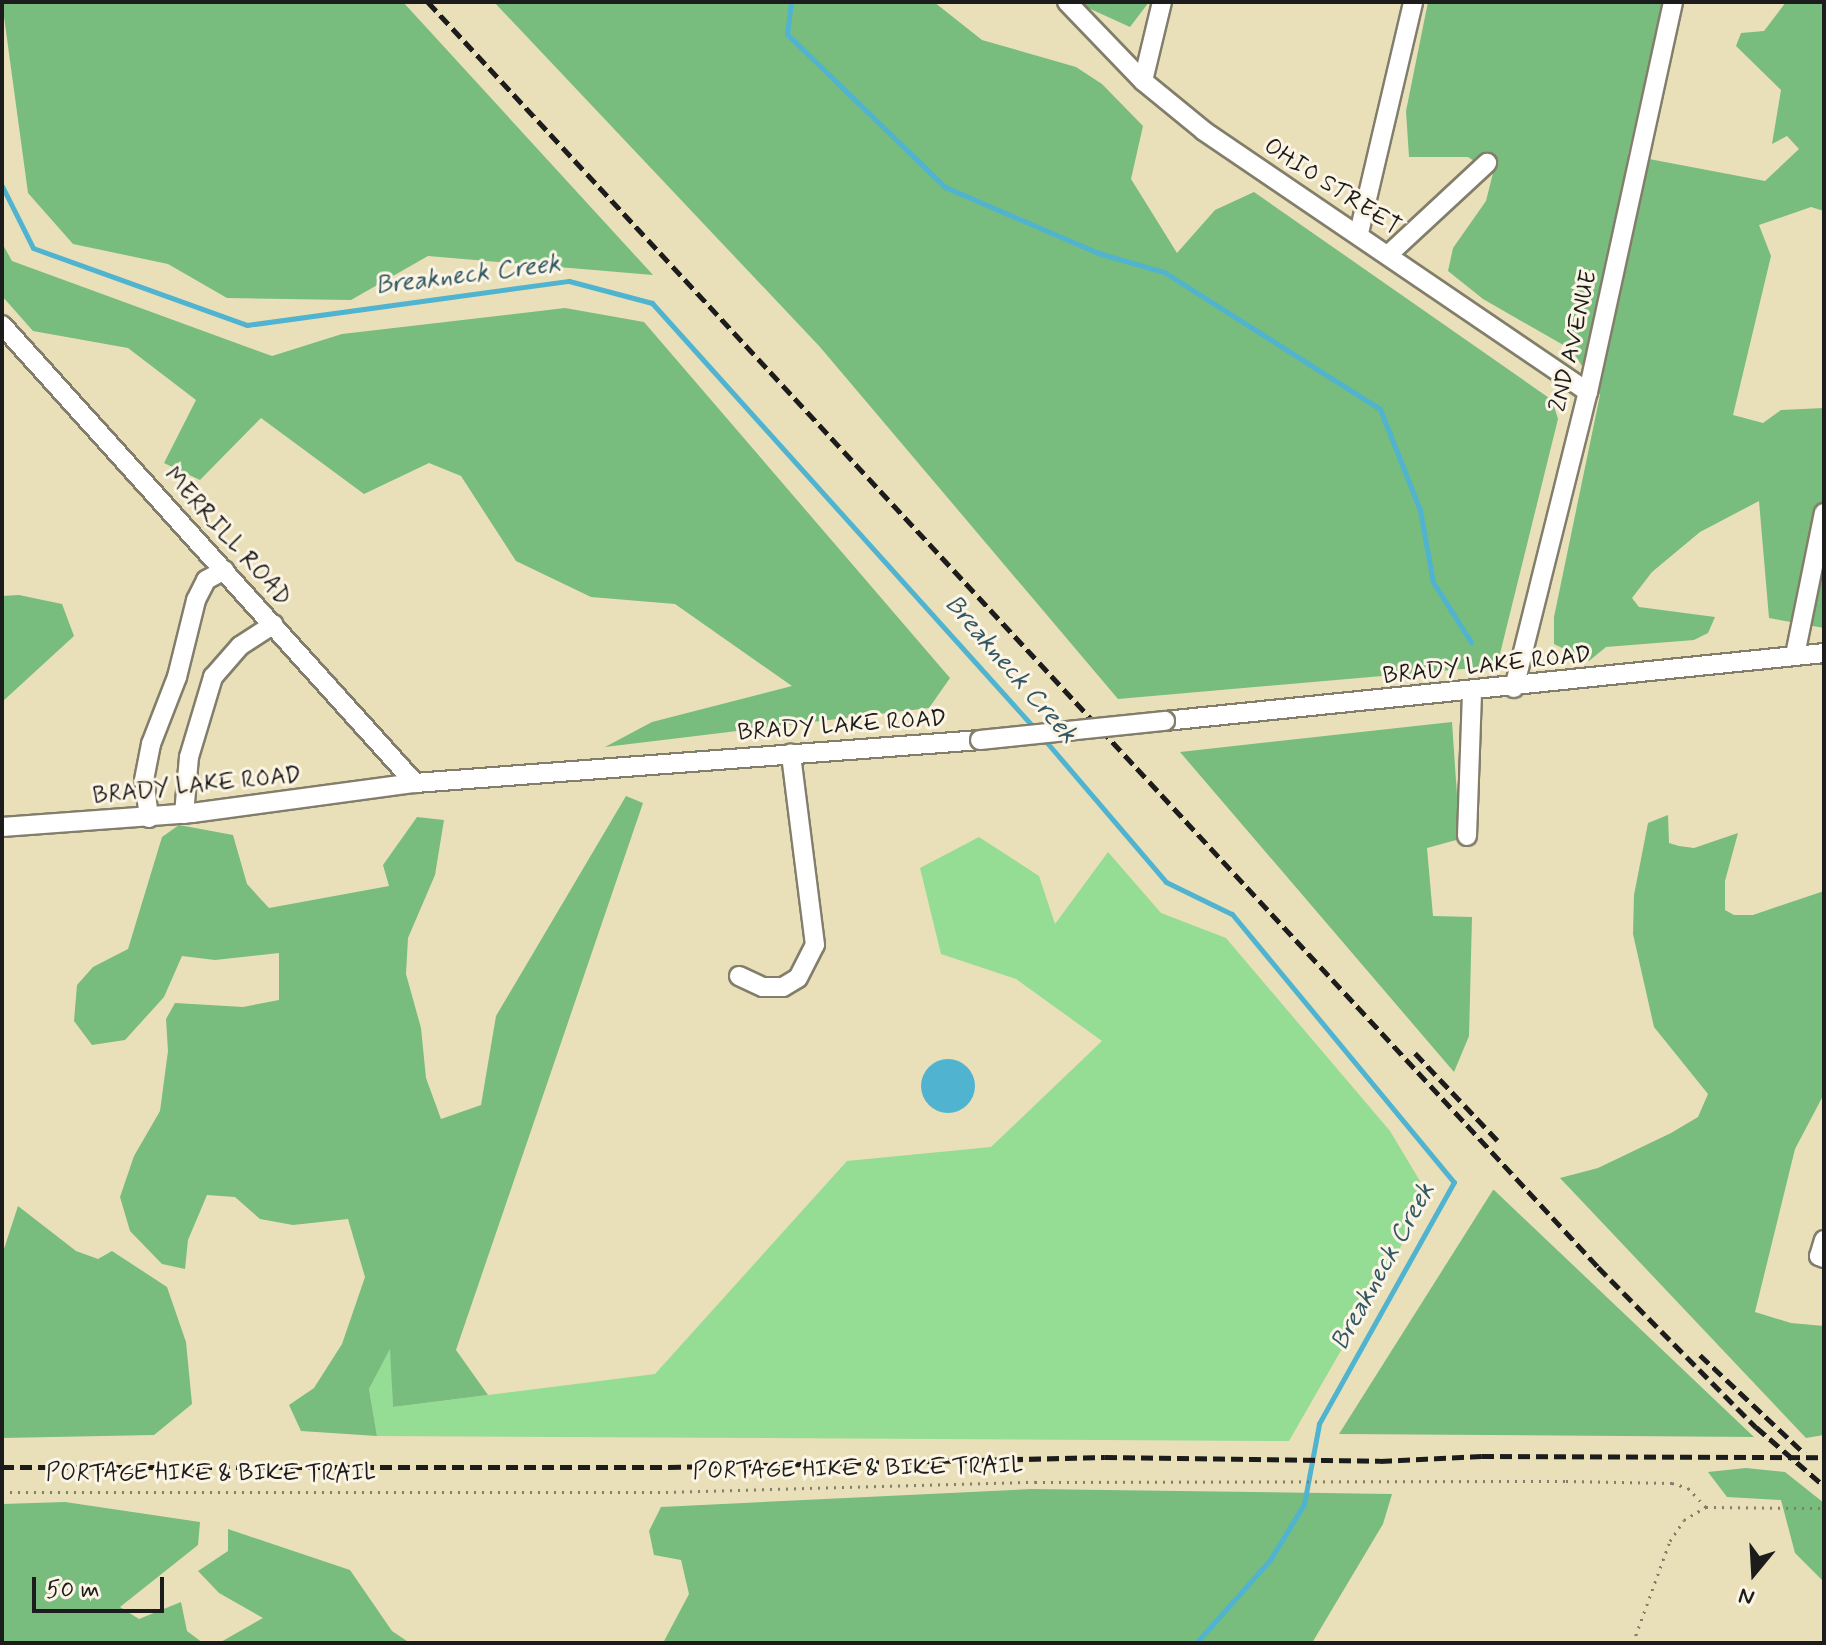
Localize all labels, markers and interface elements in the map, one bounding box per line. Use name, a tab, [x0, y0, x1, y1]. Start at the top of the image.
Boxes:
street label: OHIO STREET	[1258, 132, 1406, 242]
water label: Breakneck Creek	[374, 249, 562, 303]
street label: 2ND AVENUE	[1544, 268, 1604, 414]
street label: MERRILL ROAD	[158, 463, 296, 611]
water label: Breakneck Creek	[937, 589, 1083, 751]
street label: BRADY LAKE ROAD	[1379, 640, 1595, 692]
street label: BRADY LAKE ROAD	[734, 704, 950, 748]
street label: BRADY LAKE ROAD	[89, 760, 305, 812]
water label: Breakneck Creek	[1325, 1178, 1443, 1356]
street label: PORTAGE HIKE & BIKE TRAIL	[690, 1452, 1026, 1486]
street label: PORTAGE HIKE & BIKE TRAIL	[43, 1460, 379, 1488]
north arrow	[1714, 1533, 1794, 1613]
scale bar	[36, 1561, 168, 1611]
text: 50 m	[46, 1575, 100, 1606]
text: N	[1735, 1580, 1758, 1611]

